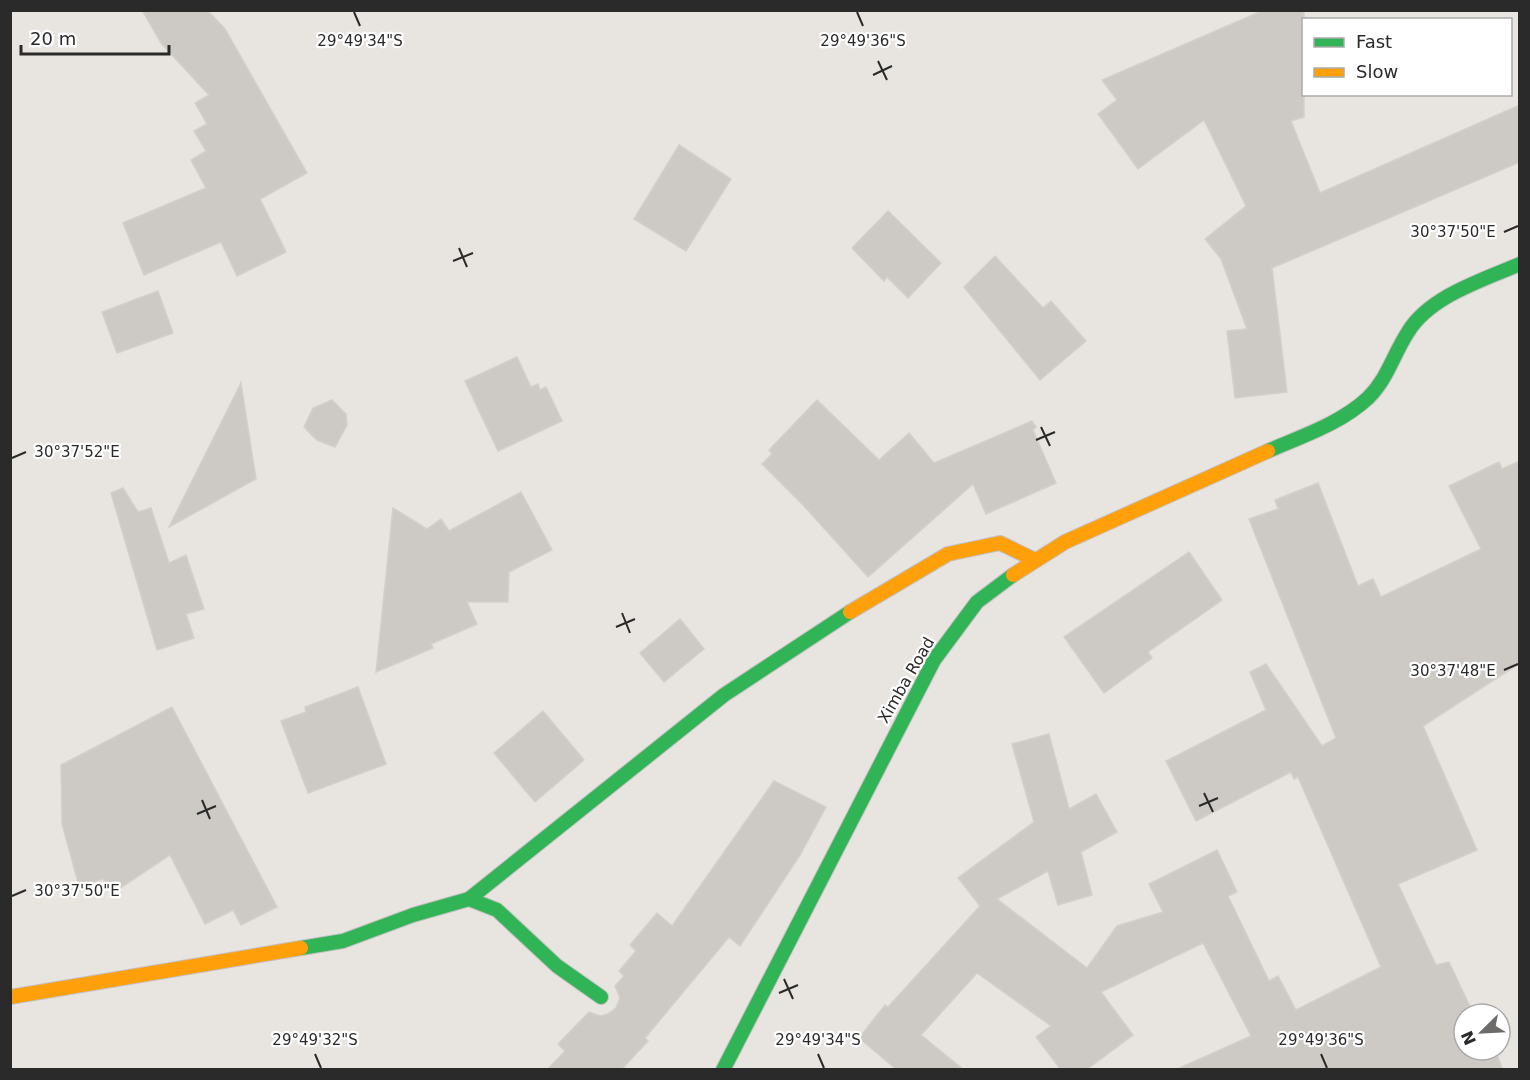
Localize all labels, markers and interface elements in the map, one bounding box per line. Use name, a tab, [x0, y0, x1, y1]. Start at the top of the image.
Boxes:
scale bar	[21, 18, 170, 56]
legend	[1302, 18, 1512, 96]
text: 20 m	[30, 28, 76, 49]
text: Fast	[1356, 31, 1392, 52]
text: 29°49'34"S	[317, 32, 403, 50]
text: 29°49'36"S	[820, 32, 906, 50]
text: Slow	[1356, 61, 1398, 82]
text: 30°37'50"E	[1410, 223, 1496, 241]
text: 30°37'52"E	[34, 443, 120, 461]
street label: Ximba Road	[874, 634, 938, 726]
text: 30°37'48"E	[1410, 662, 1496, 680]
text: 30°37'50"E	[34, 882, 120, 900]
north arrow	[1452, 1002, 1512, 1062]
text: N	[1457, 1028, 1480, 1048]
text: 29°49'32"S	[272, 1031, 358, 1049]
text: 29°49'34"S	[775, 1031, 861, 1049]
text: 29°49'36"S	[1278, 1031, 1364, 1049]

